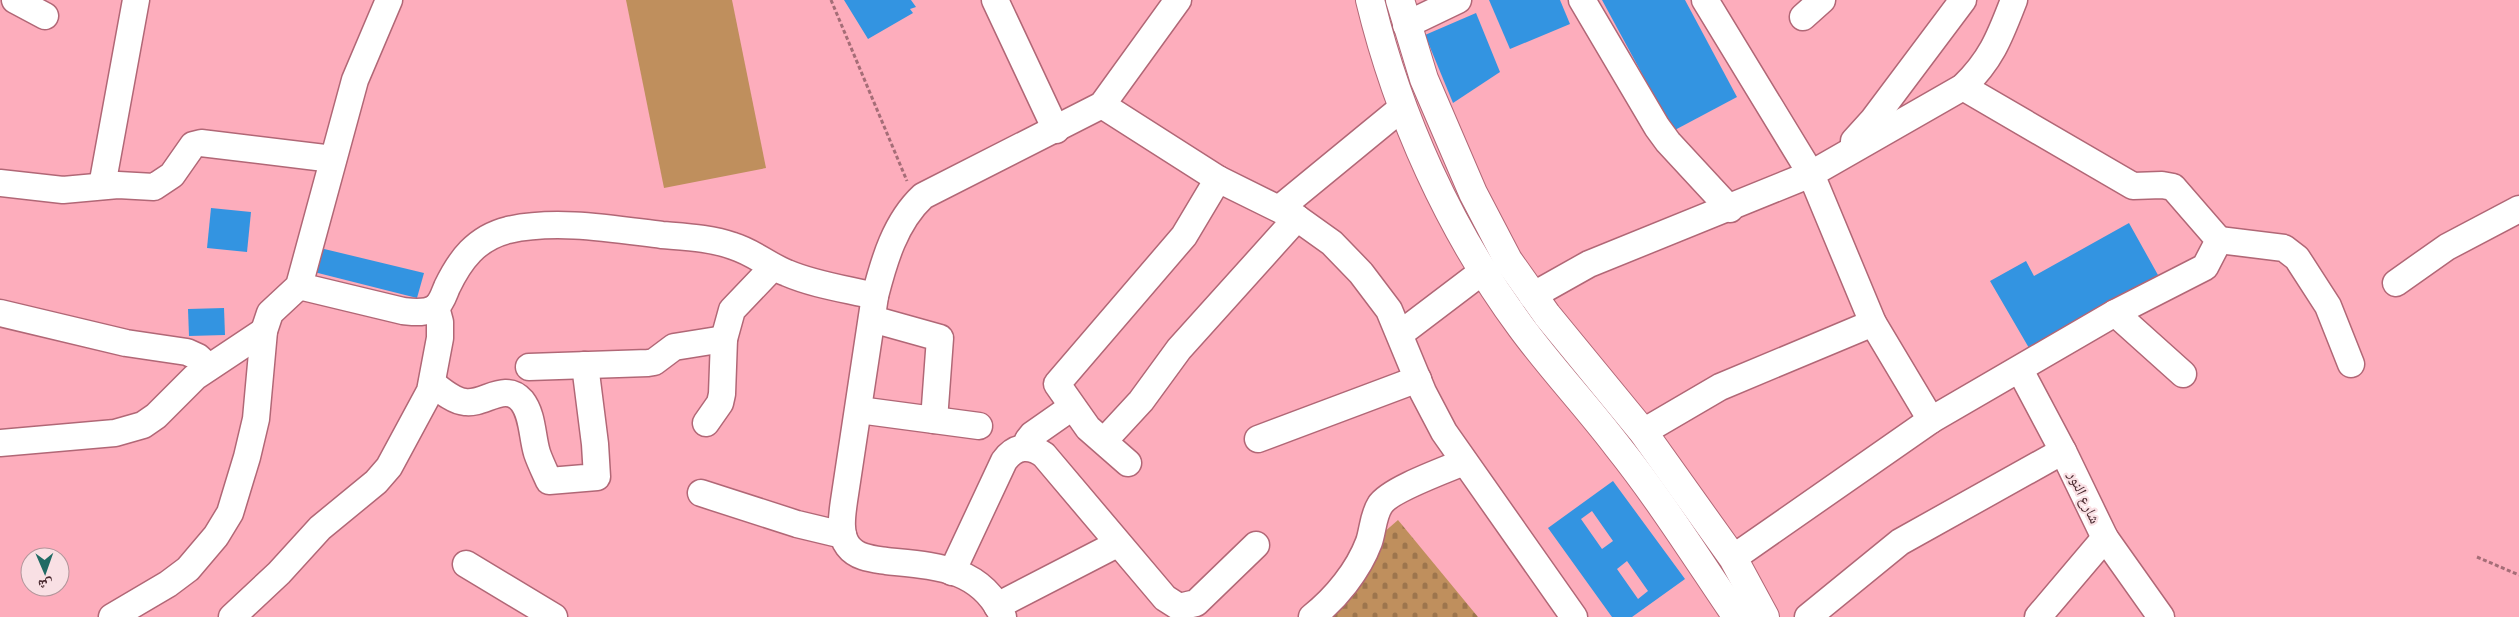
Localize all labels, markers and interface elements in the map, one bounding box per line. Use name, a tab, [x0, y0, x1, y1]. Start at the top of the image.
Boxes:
street label: شارع النور	[2063, 467, 2105, 527]
north arrow	[20, 547, 70, 597]
text: ش	[38, 576, 53, 594]

